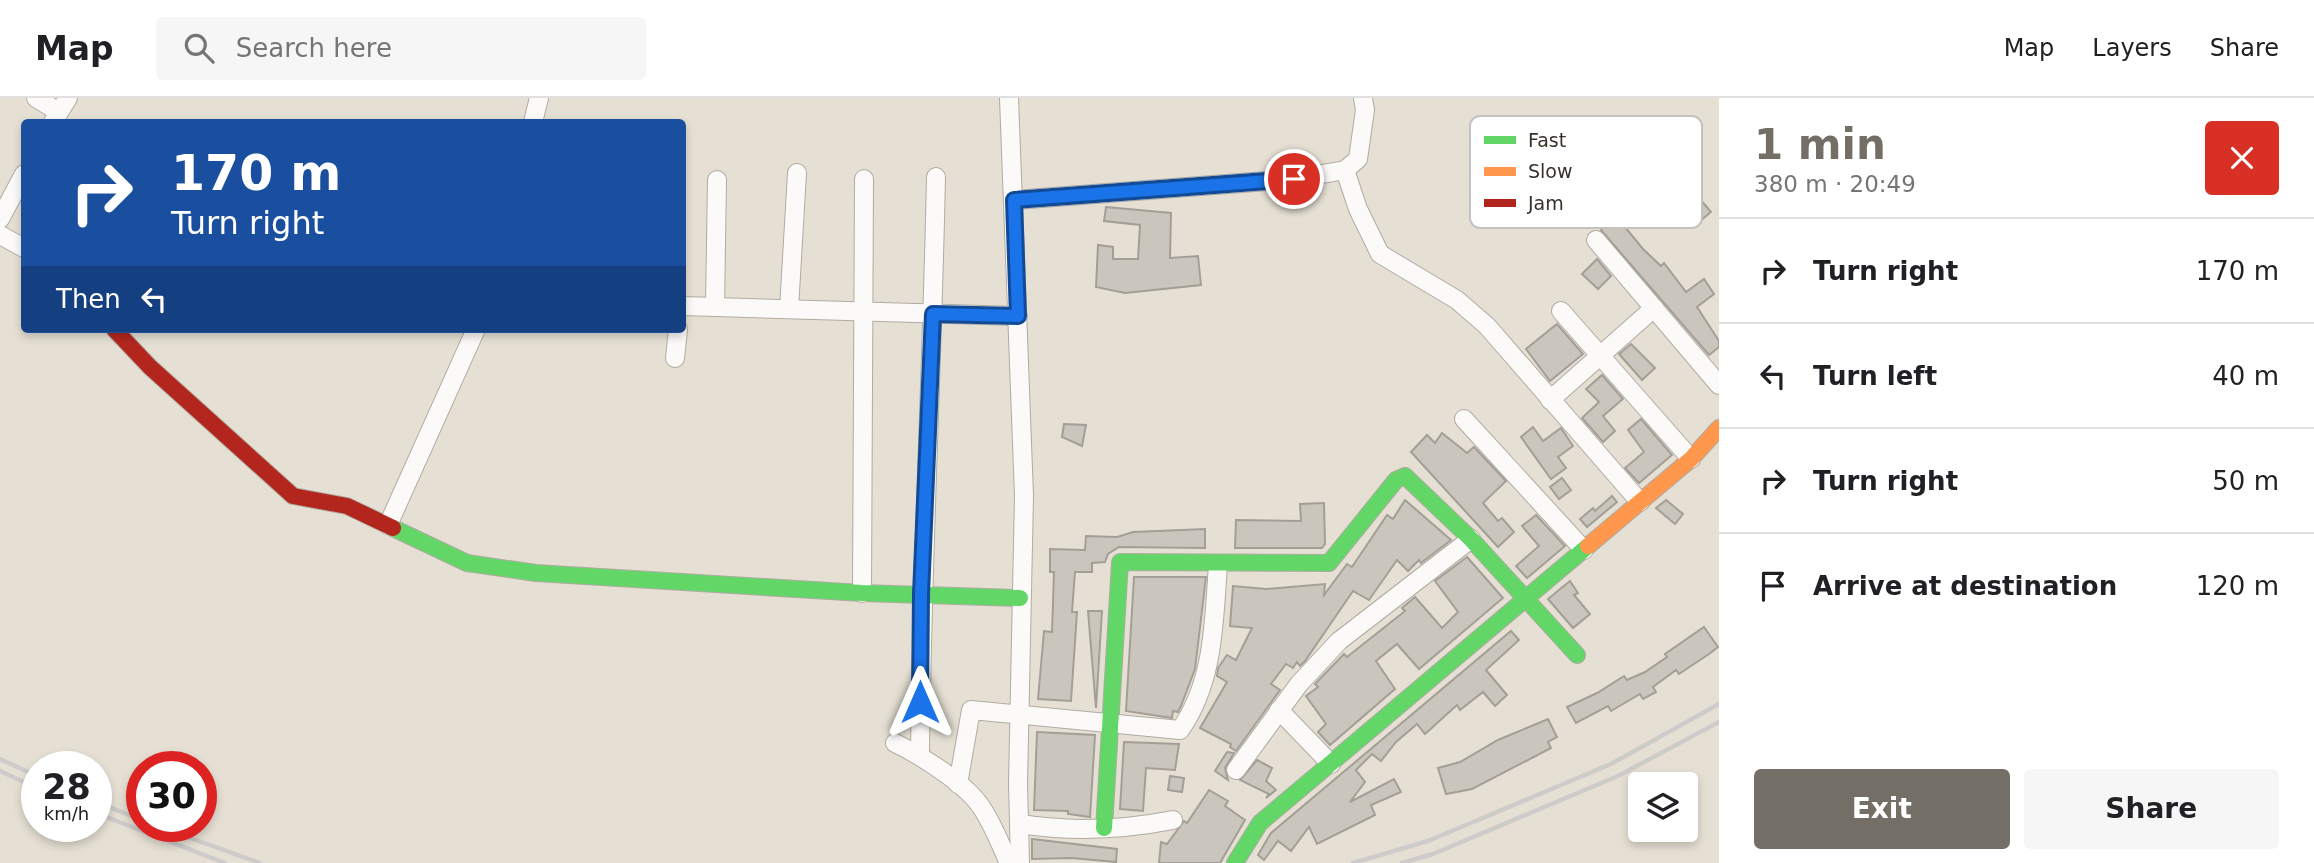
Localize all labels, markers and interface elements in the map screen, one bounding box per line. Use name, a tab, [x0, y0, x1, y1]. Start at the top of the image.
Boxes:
search box	[156, 17, 646, 80]
text: Map	[35, 29, 114, 68]
icon: search	[180, 29, 218, 67]
text: Search here	[236, 33, 392, 63]
text: Map	[2004, 34, 2054, 62]
text: Layers	[2092, 34, 2172, 62]
text: Share	[2210, 34, 2279, 62]
legend	[1470, 116, 1702, 228]
text: 1 min	[1754, 120, 1886, 169]
button: close	[2205, 121, 2279, 195]
text: Fast	[1528, 129, 1566, 151]
text: 170 m	[171, 145, 341, 202]
icon: right	[56, 147, 147, 238]
pin	[1264, 149, 1324, 209]
icon: arrive	[1275, 160, 1313, 198]
text: Slow	[1528, 160, 1573, 182]
text: 380 m · 20:49	[1754, 171, 1916, 197]
text: Jam	[1527, 192, 1564, 214]
text: Turn right	[171, 204, 324, 242]
icon: right	[1754, 252, 1792, 290]
text: Turn right	[1813, 256, 1958, 286]
text: 170 m	[2196, 256, 2279, 286]
icon: left	[135, 280, 173, 318]
text: Then	[56, 284, 121, 314]
icon: left	[1754, 357, 1792, 395]
text: Turn left	[1813, 361, 1937, 391]
text: 40 m	[2212, 361, 2279, 391]
icon: right	[1754, 462, 1792, 500]
text: Turn right	[1813, 466, 1958, 496]
text: 50 m	[2212, 466, 2279, 496]
icon: arrive	[1754, 567, 1792, 605]
text: Arrive at destination	[1813, 571, 2117, 601]
text: 120 m	[2196, 571, 2279, 601]
position arrow	[883, 665, 957, 739]
speed limit sign: 30	[126, 751, 217, 842]
text: 28	[42, 767, 91, 807]
button: Exit	[1754, 769, 2010, 849]
button: Share	[2024, 769, 2279, 849]
map controls	[1628, 772, 1698, 842]
button: layers	[1628, 772, 1698, 842]
text: km/h	[44, 803, 89, 824]

